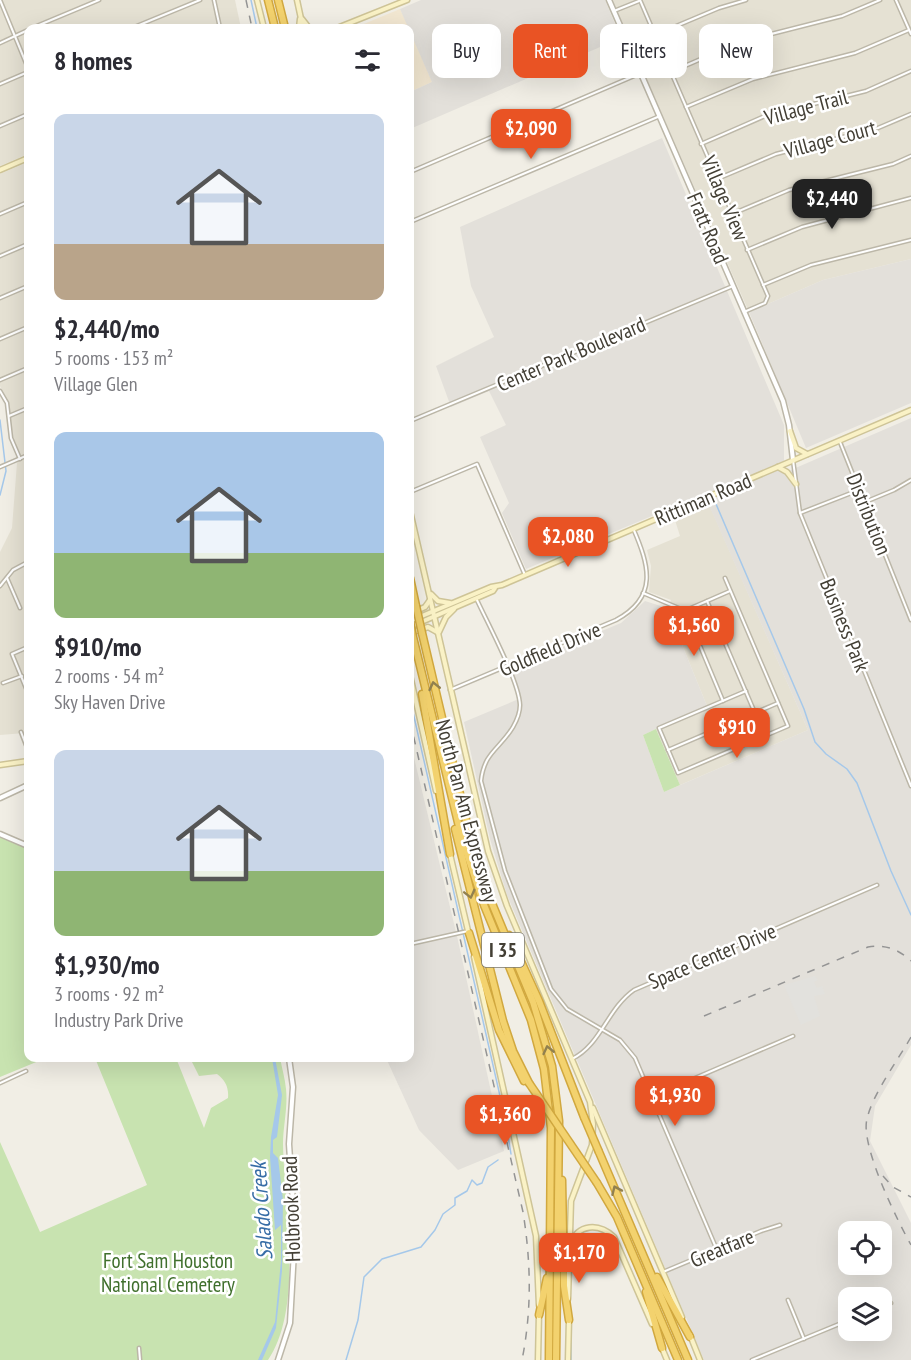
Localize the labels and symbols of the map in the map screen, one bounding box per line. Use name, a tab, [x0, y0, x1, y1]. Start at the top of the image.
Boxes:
street label: Village Trail	[760, 83, 851, 131]
pin: $2,090	[482, 109, 580, 160]
street label: Village Court	[780, 114, 879, 164]
street label: Village View	[695, 151, 755, 245]
pin: $2,440	[783, 179, 881, 230]
street label: Fratt Road	[681, 188, 735, 268]
street label: Center Park Boulevard	[492, 310, 650, 398]
street label: Rittiman Road	[651, 467, 755, 531]
street label: Distribution	[840, 469, 898, 559]
pin: $2,080	[519, 517, 617, 568]
street label: Business Park	[814, 574, 876, 676]
pin: $1,560	[645, 606, 743, 657]
street label: Goldfield Drive	[495, 616, 605, 682]
one-way arrow	[429, 682, 442, 692]
pin: $910	[701, 708, 773, 759]
street label: North Pan Am Expressway	[430, 716, 504, 906]
one-way arrow	[462, 889, 475, 899]
street label: Space Center Drive	[644, 917, 780, 995]
road number: I 35	[482, 933, 524, 967]
one-way arrow	[543, 1046, 556, 1056]
pin: $1,930	[626, 1076, 724, 1127]
pin: $1,360	[456, 1095, 554, 1146]
street label: Holbrook Road	[276, 1155, 306, 1263]
water label: Salado Creek	[243, 1159, 278, 1261]
one-way arrow	[611, 1186, 623, 1197]
street label: Greatfare	[686, 1222, 758, 1274]
pin: $1,170	[530, 1233, 628, 1284]
park label: Fort Sam Houston National Cemetery	[101, 1247, 235, 1298]

